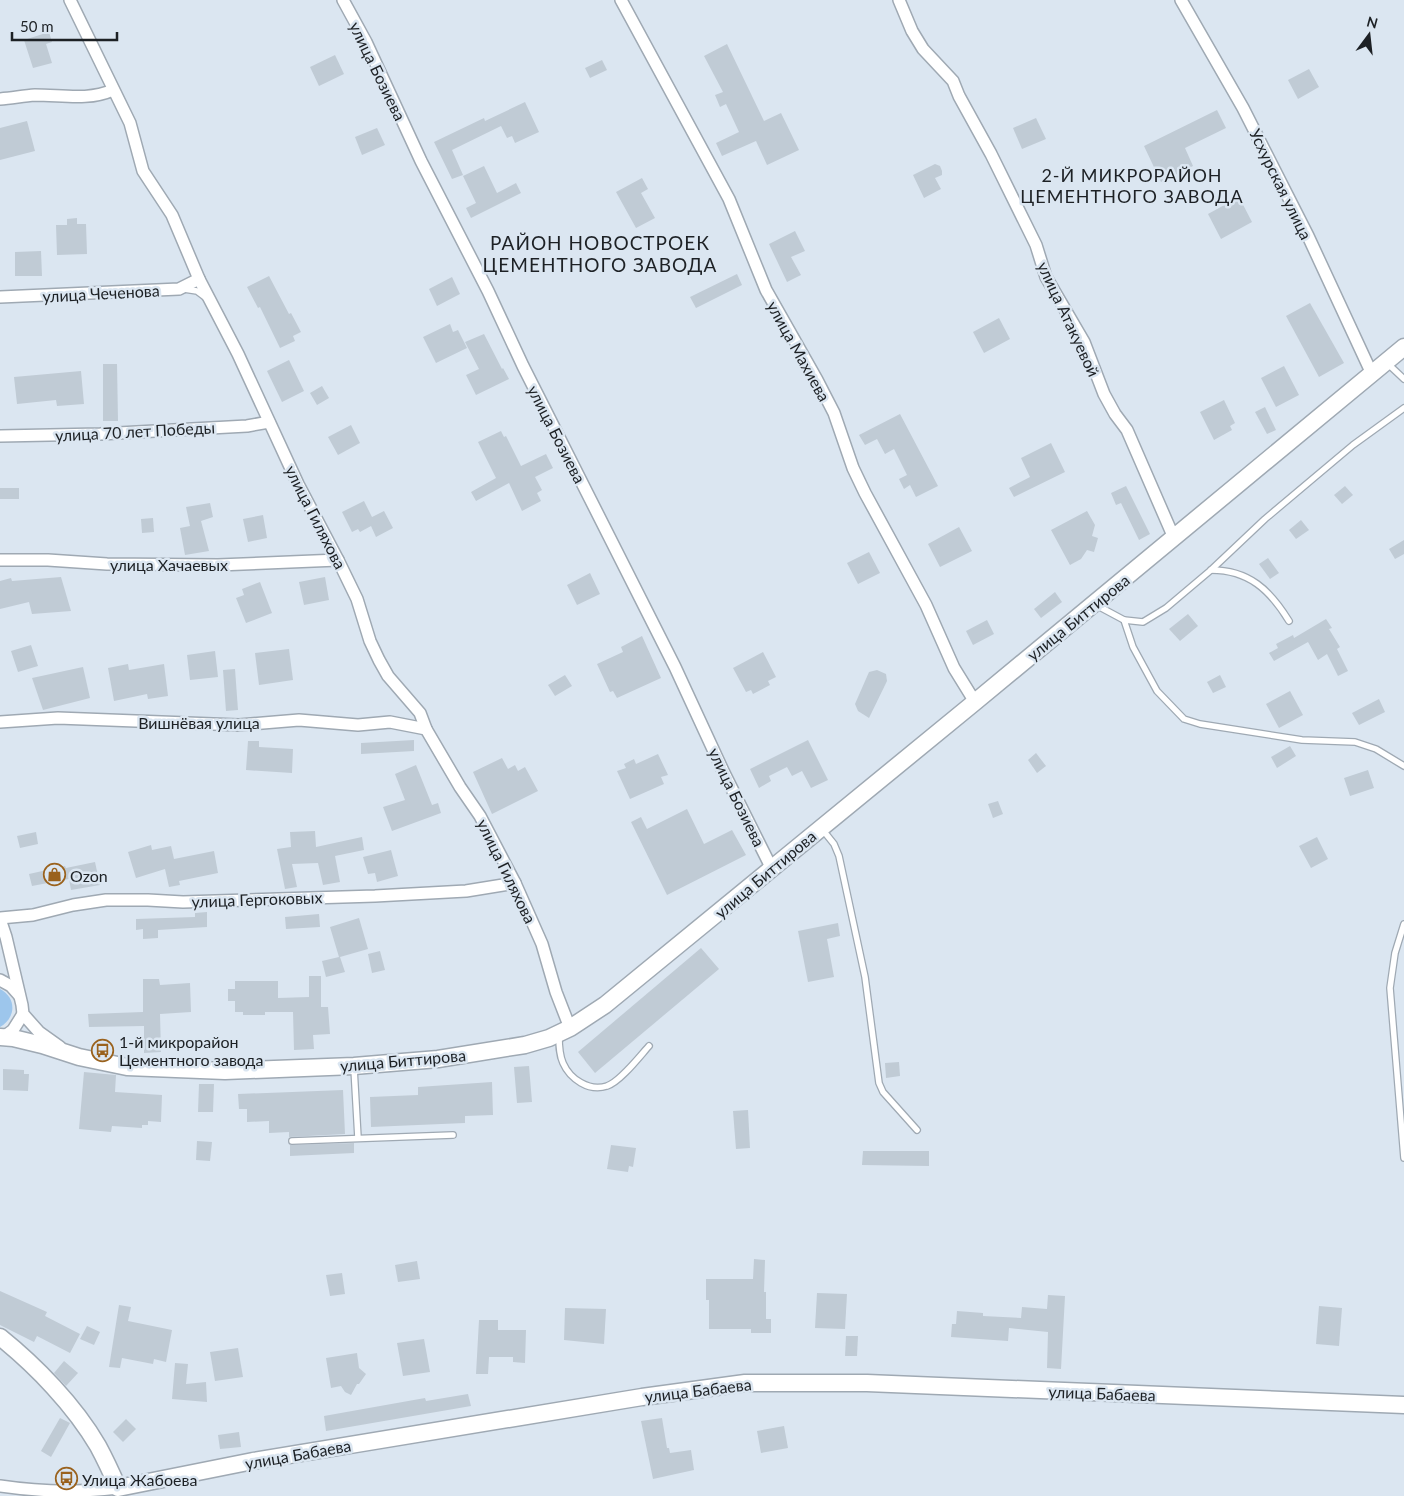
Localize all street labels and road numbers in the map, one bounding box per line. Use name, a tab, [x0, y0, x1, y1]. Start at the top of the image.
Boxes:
street label: улица Бозиева	[346, 19, 410, 123]
street label: Усхурская улица	[1246, 125, 1316, 243]
street label: улица Атакуевой	[1034, 259, 1104, 379]
street label: улица Чеченова	[42, 280, 160, 306]
street label: улица Махиева	[764, 297, 834, 405]
street label: улица Бозиева	[524, 382, 590, 486]
street label: улица 70 лет Победы	[55, 417, 215, 445]
street label: улица Гиляхова	[282, 462, 350, 572]
street label: улица Хачаевых	[110, 555, 228, 574]
street label: улица Биттирова	[1023, 570, 1133, 664]
street label: Вишнёвая улица	[138, 713, 260, 732]
street label: улица Бозиева	[705, 745, 769, 849]
street label: улица Гиляхова	[474, 816, 540, 926]
street label: улица Биттирова	[711, 826, 819, 922]
street label: улица Гергоковых	[191, 887, 323, 911]
street label: улица Биттирова	[339, 1045, 467, 1075]
street label: улица Бабаева	[644, 1374, 752, 1406]
street label: улица Бабаева	[1048, 1382, 1156, 1404]
street label: улица Бабаева	[244, 1435, 352, 1473]

